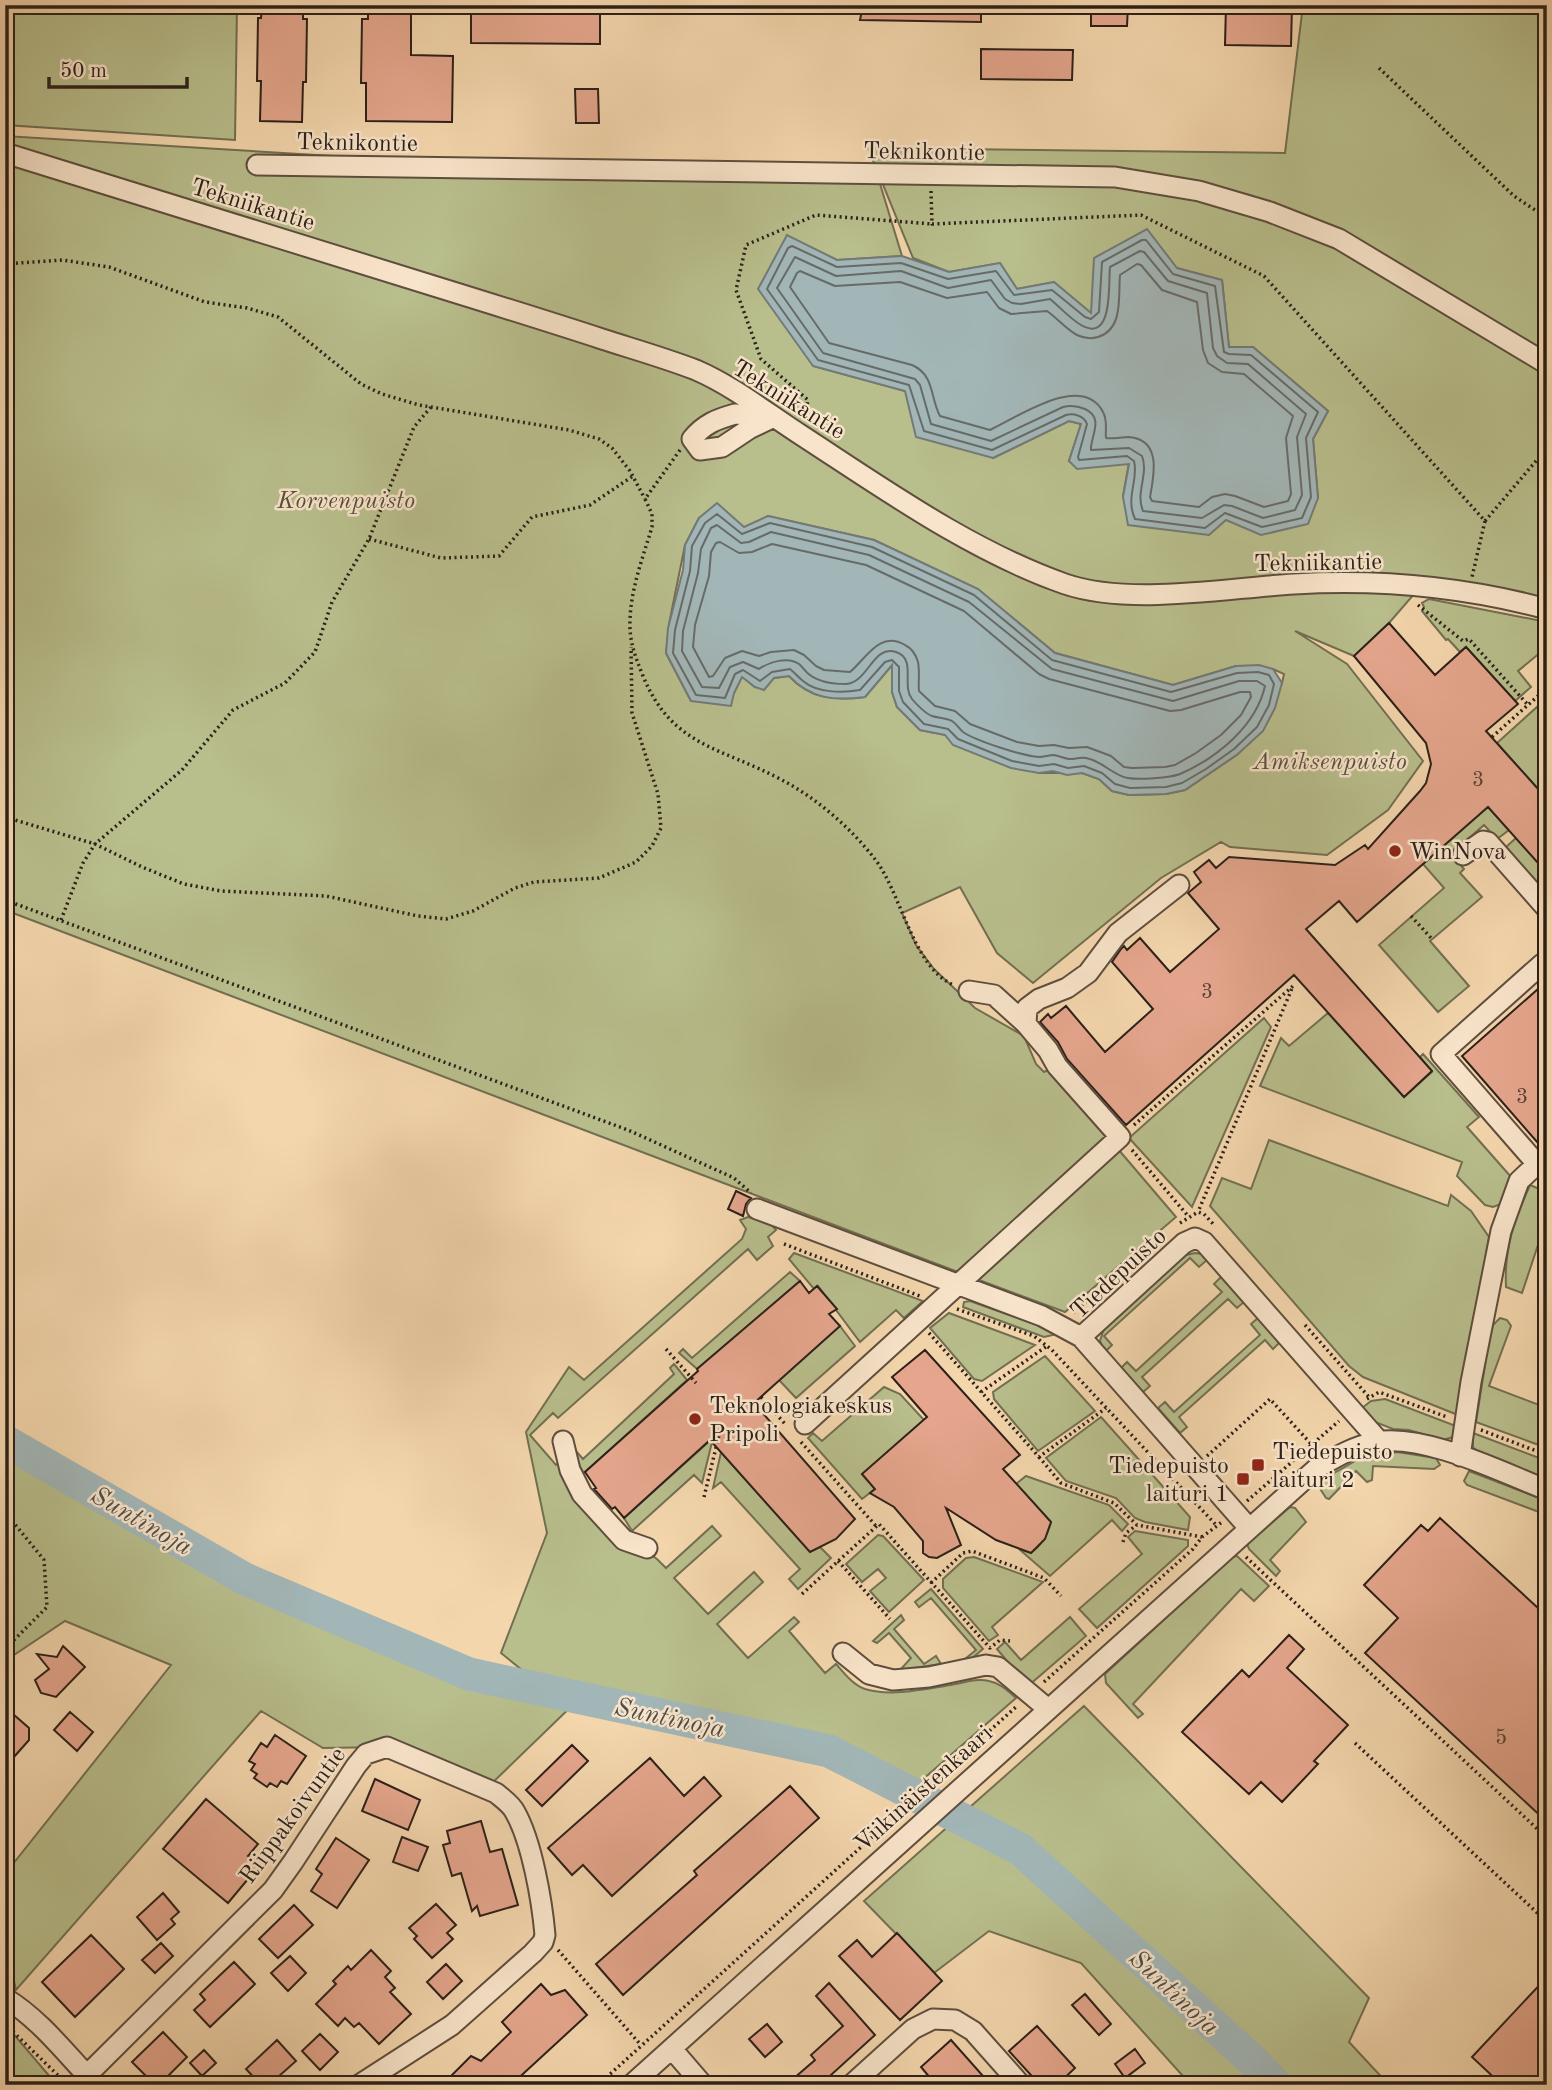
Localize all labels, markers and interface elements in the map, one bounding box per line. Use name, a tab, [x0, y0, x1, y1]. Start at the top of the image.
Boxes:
scale bar	[49, 46, 187, 90]
text: 50 m	[60, 61, 107, 82]
street label: Teknikontie	[296, 131, 418, 157]
street label: Teknikontie	[863, 140, 985, 166]
street label: Tekniikantie	[188, 176, 317, 236]
street label: Tekniikantie	[727, 357, 849, 445]
park label: Korvenpuisto	[276, 490, 415, 514]
street label: Tekniikantie	[1254, 551, 1382, 577]
park label: Amiksenpuisto	[1251, 751, 1407, 775]
house number: 3	[1472, 770, 1484, 791]
place label: WinNova	[1409, 841, 1506, 865]
marker: WinNova	[1387, 843, 1403, 859]
house number: 3	[1201, 982, 1213, 1003]
house number: 3	[1516, 1087, 1528, 1108]
street label: Tiedepuisto	[1067, 1225, 1172, 1324]
place label: Teknologiakeskus Pripoli	[709, 1395, 892, 1447]
marker: Teknologiakeskus Pripoli	[687, 1411, 703, 1427]
place label: Tiedepuisto laituri 2	[1272, 1441, 1393, 1493]
place label: Tiedepuisto laituri 1	[1108, 1455, 1229, 1507]
marker: Tiedepuisto laituri 2	[1250, 1457, 1266, 1473]
marker: Tiedepuisto laituri 1	[1235, 1471, 1251, 1487]
water label: Suntinoja	[86, 1482, 196, 1561]
water label: Suntinoja	[612, 1695, 727, 1743]
street label: Viikinäistenkaari	[851, 1722, 998, 1857]
house number: 5	[1495, 1728, 1507, 1749]
street label: Riippakoivuntie	[236, 1744, 351, 1889]
water label: Suntinoja	[1124, 1946, 1224, 2041]

